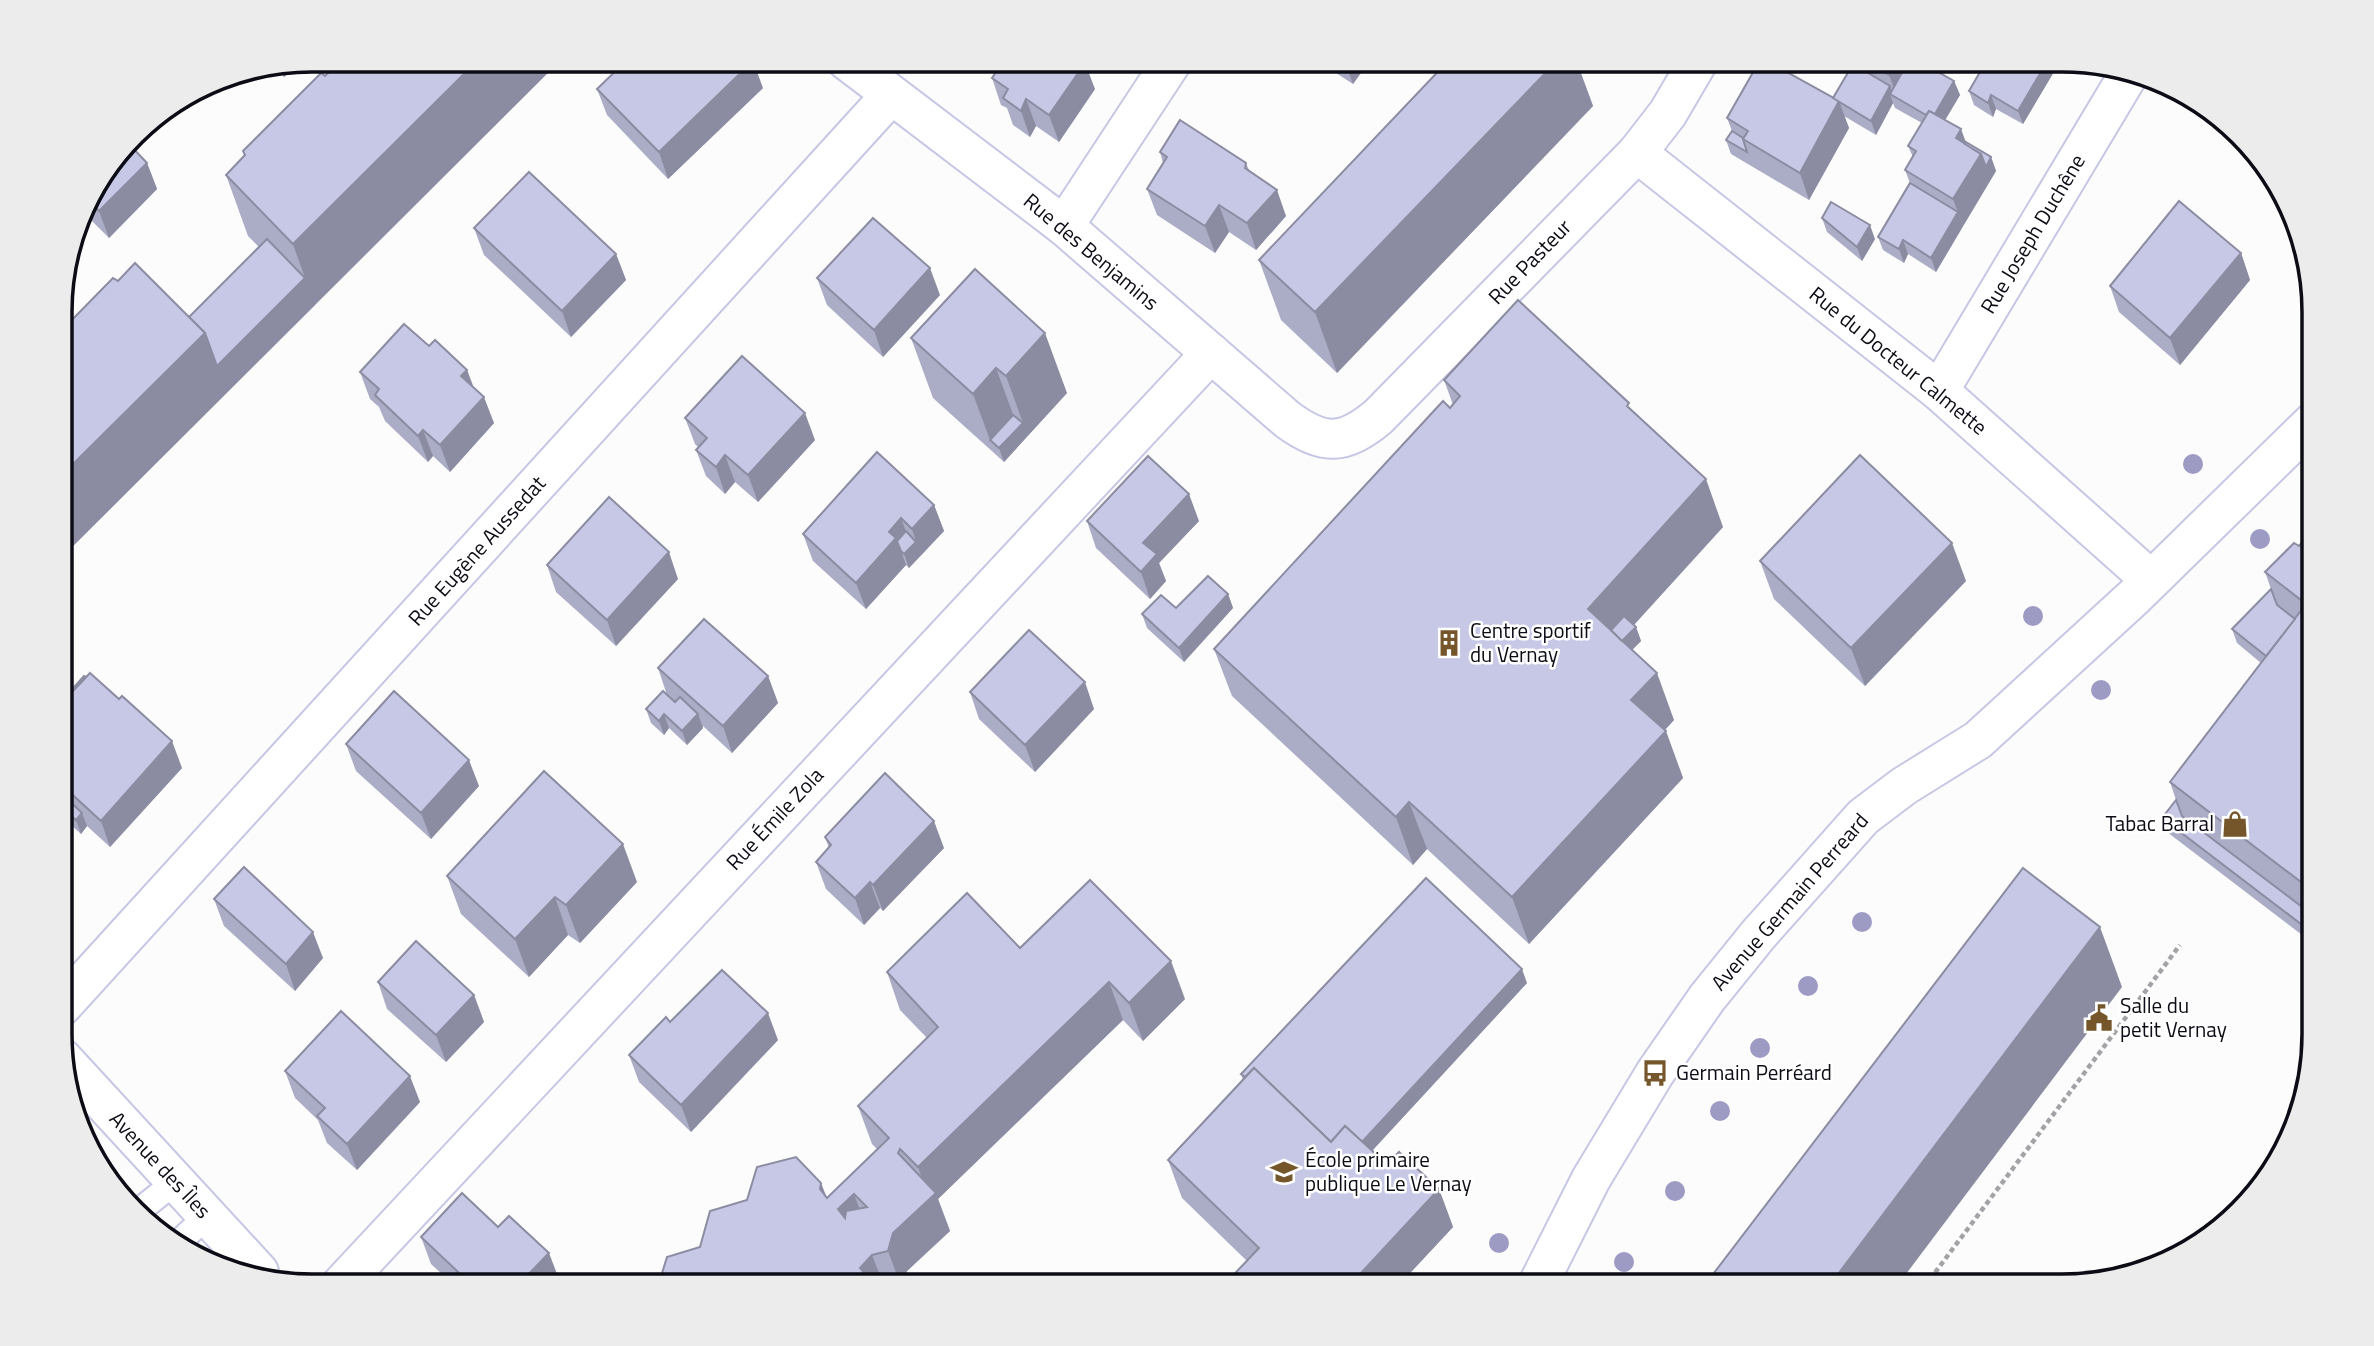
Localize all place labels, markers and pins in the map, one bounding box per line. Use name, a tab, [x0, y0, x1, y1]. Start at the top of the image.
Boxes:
place label: Centre sportif du Vernay	[1470, 614, 1591, 670]
building icon: Centre sportif du Vernay	[1434, 628, 1464, 658]
place label: Tabac Barral	[2106, 807, 2214, 839]
shop icon: Tabac Barral	[2220, 809, 2250, 839]
place label: Salle du petit Vernay	[2120, 989, 2227, 1045]
public building icon: Salle du petit Vernay	[2084, 1003, 2114, 1033]
place label: Germain Perréard	[1676, 1056, 1832, 1088]
bus stop icon: Germain Perréard	[1640, 1058, 1670, 1088]
place label: École primaire publique Le Vernay	[1305, 1143, 1472, 1199]
school or university icon: École primaire publique Le Vernay	[1269, 1157, 1299, 1187]

